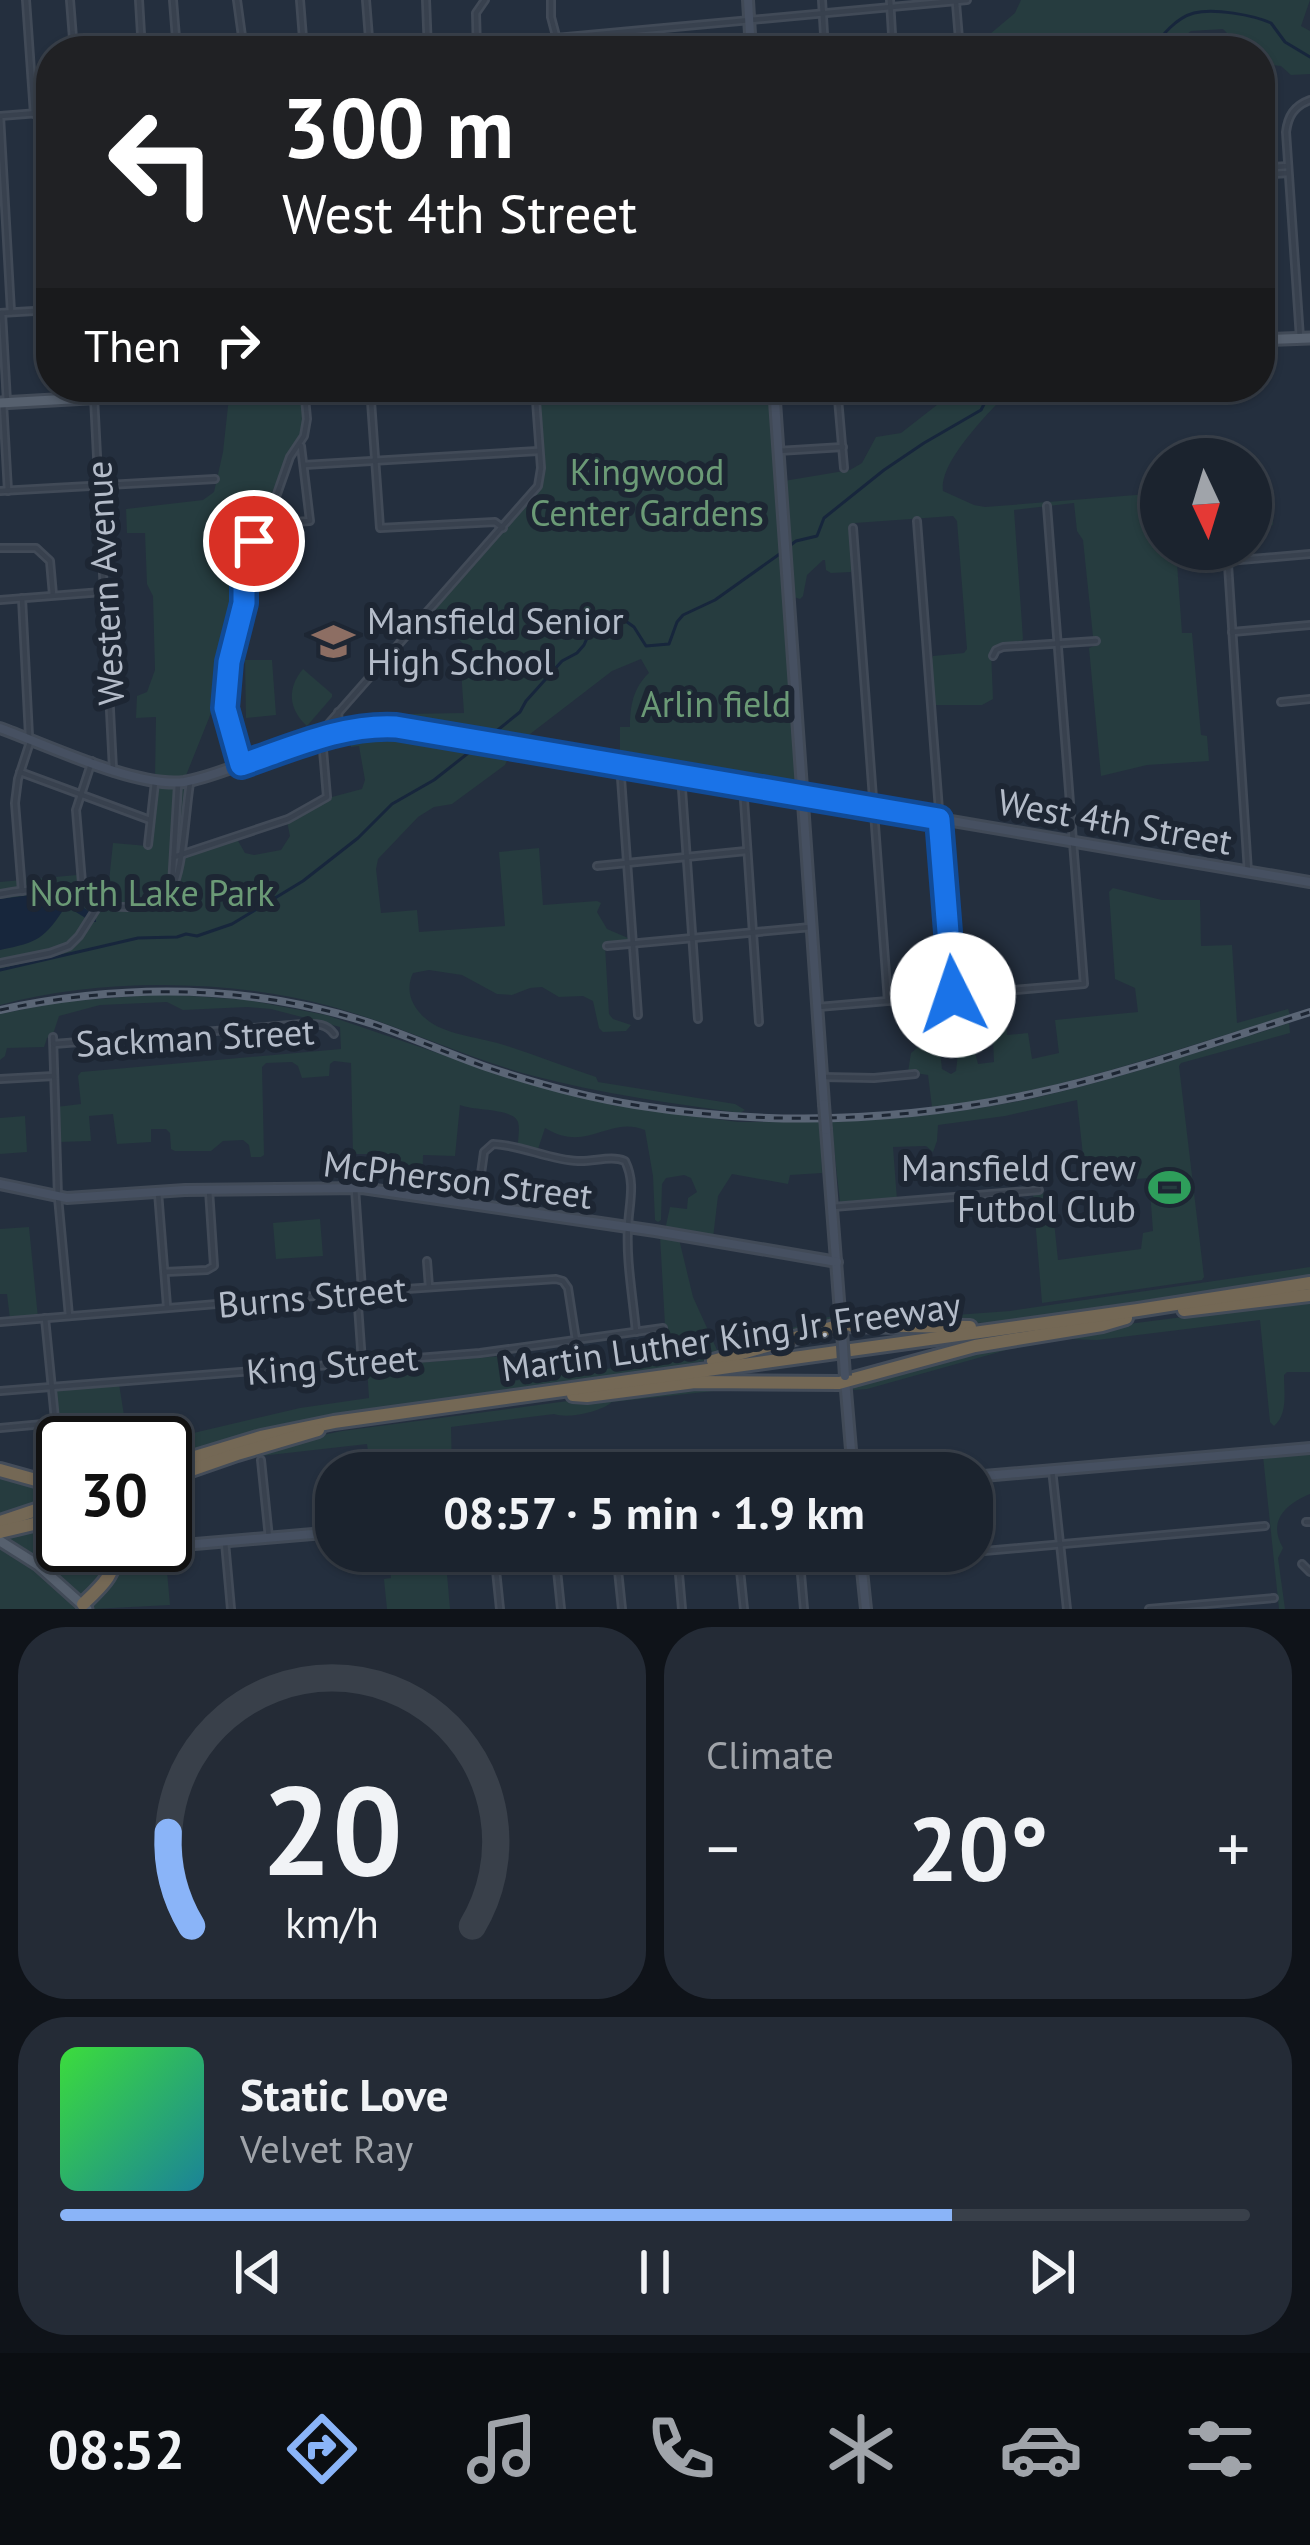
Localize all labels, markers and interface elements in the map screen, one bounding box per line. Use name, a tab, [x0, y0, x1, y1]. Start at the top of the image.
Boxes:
text: 300 m	[282, 72, 514, 181]
icon: left	[84, 84, 240, 240]
text: West 4th Street	[282, 178, 637, 248]
icon: right	[205, 312, 271, 378]
text: Then	[84, 316, 181, 374]
north arrow	[1140, 438, 1272, 570]
map controls	[1140, 438, 1272, 570]
park label: Kingwood Center Gardens	[530, 448, 764, 536]
street label: Western Avenue	[74, 460, 134, 706]
pin	[203, 490, 305, 592]
icon: arrive	[221, 508, 287, 574]
place label: Mansfield Senior High School	[367, 597, 624, 685]
school or university icon: Mansfield Senior High School	[310, 618, 356, 664]
park label: Arlin field	[641, 680, 791, 727]
street label: West 4th Street	[994, 777, 1236, 865]
park label: North Lake Park	[29, 869, 275, 916]
position arrow	[890, 932, 1016, 1058]
street label: Sackman Street	[75, 1007, 315, 1067]
street label: McPherson Street	[321, 1139, 595, 1219]
place label: Mansfield Crew Futbol Club	[901, 1144, 1137, 1232]
sports icon: Mansfield Crew Futbol Club	[1147, 1165, 1193, 1211]
street label: Burns Street	[216, 1264, 408, 1328]
street label: Martin Luther King Jr. Freeway	[498, 1280, 964, 1392]
street label: King Street	[244, 1333, 420, 1395]
speed limit sign: 30	[36, 1416, 192, 1572]
text: 08:57 · 5 min · 1.9 km	[443, 1483, 865, 1541]
text: Climate	[706, 1729, 834, 1780]
text: 20	[261, 1748, 403, 1909]
text: 20°	[907, 1789, 1049, 1906]
text: −	[706, 1805, 739, 1890]
text: +	[1217, 1805, 1250, 1890]
text: km/h	[285, 1894, 379, 1950]
text: Static Love	[240, 2065, 449, 2123]
text: Velvet Ray	[240, 2123, 413, 2174]
icon: previous	[225, 2239, 291, 2305]
icon: pause	[622, 2239, 688, 2305]
icon: next	[1019, 2239, 1085, 2305]
icon: directions	[280, 2407, 364, 2491]
icon: music	[460, 2407, 544, 2491]
icon: phone	[639, 2407, 723, 2491]
icon: climate	[819, 2407, 903, 2491]
icon: car	[999, 2407, 1083, 2491]
icon: filters	[1178, 2407, 1262, 2491]
text: 08:52	[48, 2414, 185, 2484]

